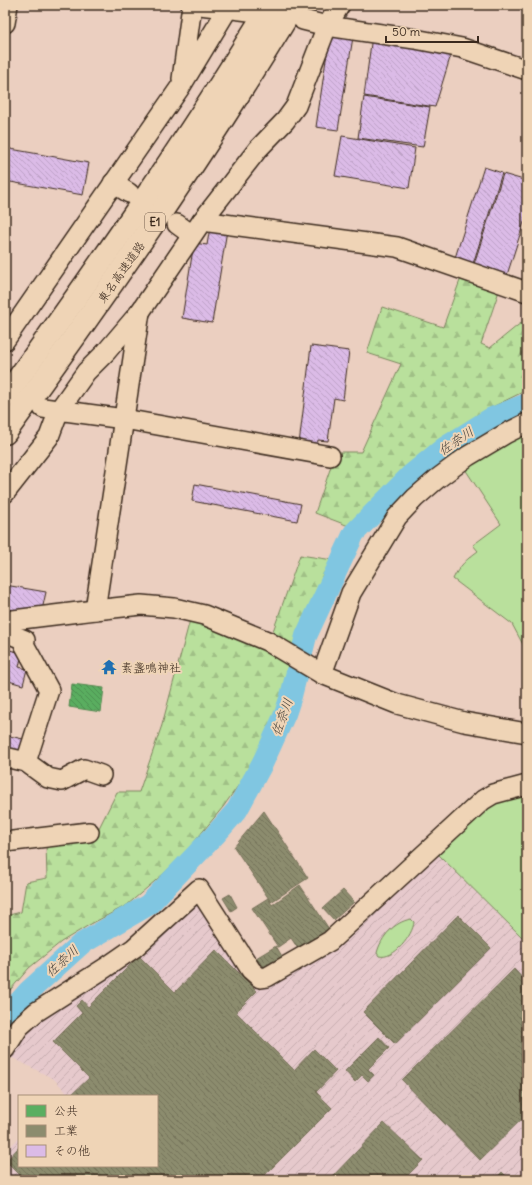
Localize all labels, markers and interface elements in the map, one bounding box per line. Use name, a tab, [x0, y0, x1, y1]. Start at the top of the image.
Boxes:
scale bar	[386, 18, 478, 44]
text: 50 m	[392, 24, 421, 39]
road number: E1	[145, 213, 165, 231]
street label: 東名高速道路	[94, 238, 148, 306]
water label: 佐奈川	[435, 423, 477, 459]
temple icon: 素盞鳴神社	[100, 658, 118, 676]
place label: 素盞鳴神社	[121, 660, 181, 675]
water label: 佐奈川	[267, 696, 297, 738]
water label: 佐奈川	[42, 942, 82, 980]
legend	[18, 1095, 158, 1167]
text: 公共	[54, 1103, 78, 1118]
text: 工業	[54, 1123, 78, 1138]
text: その他	[54, 1143, 90, 1158]

